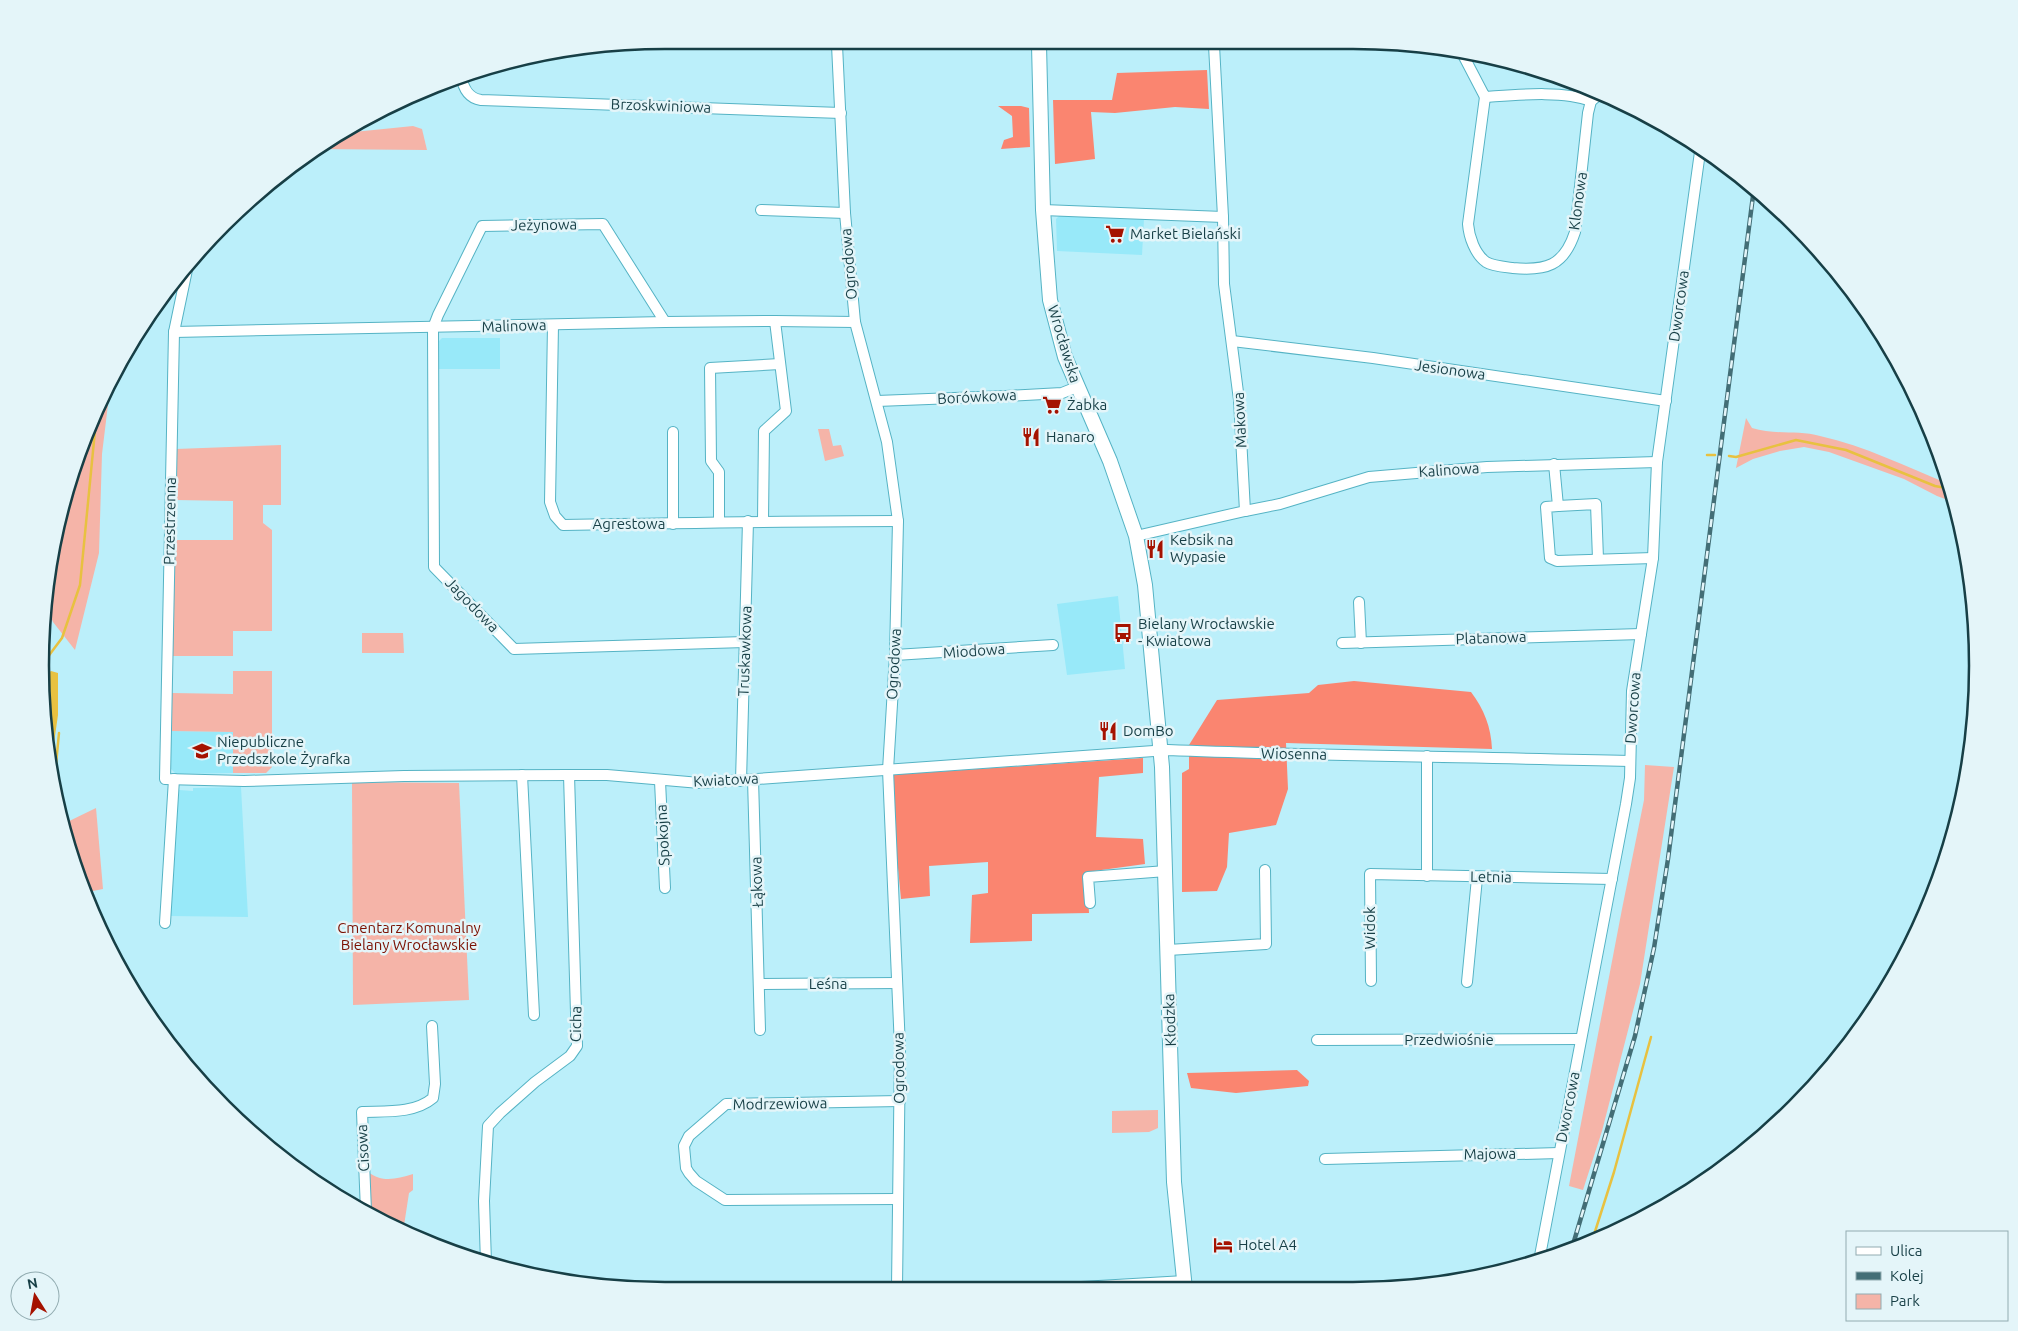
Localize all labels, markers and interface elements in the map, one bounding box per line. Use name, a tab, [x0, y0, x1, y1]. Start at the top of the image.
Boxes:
street label: Brzoskwiniowa	[611, 95, 712, 116]
street label: Klonowa	[1565, 171, 1590, 231]
street label: Jeżynowa	[511, 215, 577, 234]
supermarket icon: Market Bielański	[1104, 223, 1126, 245]
place label: Market Bielański	[1130, 225, 1241, 242]
street label: Ogrodowa	[837, 228, 860, 300]
street label: Dworcowa	[1665, 269, 1692, 343]
street label: Wrocławska	[1045, 303, 1084, 385]
street label: Malinowa	[481, 316, 547, 335]
street label: Jesionowa	[1414, 356, 1487, 383]
street label: Borówkowa	[937, 386, 1017, 407]
street label: Makowa	[1230, 392, 1249, 448]
supermarket icon: Żabka	[1041, 394, 1063, 416]
place label: Żabka	[1067, 396, 1107, 413]
restaurant icon: Hanaro	[1020, 426, 1042, 448]
place label: Hanaro	[1046, 428, 1095, 445]
street label: Kalinowa	[1418, 459, 1480, 480]
street label: Przestrzenna	[160, 477, 179, 565]
street label: Agrestowa	[593, 515, 665, 532]
place label: Kebsik na Wypasie	[1170, 531, 1233, 565]
restaurant icon: Kebsik na Wypasie	[1144, 538, 1166, 560]
street label: Jagodowa	[442, 574, 503, 636]
street label: Truskawkowa	[734, 605, 755, 697]
place label: Bielany Wrocławskie - Kwiatowa	[1138, 615, 1275, 649]
bus stop icon: Bielany Wrocławskie - Kwiatowa	[1112, 622, 1134, 644]
street label: Ogrodowa	[883, 628, 904, 700]
street label: Platanowa	[1455, 628, 1527, 647]
street label: Miodowa	[942, 640, 1006, 661]
street label: Dworcowa	[1622, 672, 1643, 744]
restaurant icon: DomBo	[1097, 720, 1119, 742]
place label: DomBo	[1123, 722, 1174, 739]
place label: Niepubliczne Przedszkole Żyrafka	[217, 733, 351, 767]
school or university icon: Niepubliczne Przedszkole Żyrafka	[191, 740, 213, 762]
street label: Wiosenna	[1261, 744, 1327, 763]
street label: Kwiatowa	[693, 769, 759, 790]
street label: Spokojna	[652, 804, 673, 866]
street label: Łąkowa	[747, 856, 766, 908]
street label: Letnia	[1470, 868, 1512, 885]
street label: Widok	[1361, 906, 1378, 949]
park label: Cmentarz Komunalny Bielany Wrocławskie	[337, 919, 481, 953]
street label: Leśna	[809, 975, 847, 992]
street label: Kłodzka	[1160, 993, 1179, 1047]
street label: Cicha	[567, 1006, 584, 1042]
street label: Przedwiośnie	[1404, 1031, 1494, 1048]
street label: Ogrodowa	[889, 1032, 908, 1104]
street label: Dworcowa	[1552, 1070, 1583, 1144]
street label: Modrzewiowa	[732, 1094, 827, 1113]
street label: Cisowa	[353, 1124, 372, 1172]
street label: Majowa	[1464, 1145, 1516, 1162]
legend	[1846, 1231, 2008, 1321]
hotel icon: Hotel A4	[1212, 1234, 1234, 1256]
place label: Hotel A4	[1238, 1236, 1297, 1253]
text: Ulica	[1890, 1242, 1922, 1259]
text: Kolej	[1890, 1267, 1924, 1284]
north arrow	[10, 1271, 60, 1321]
text: N	[26, 1274, 39, 1292]
text: Park	[1890, 1292, 1920, 1309]

